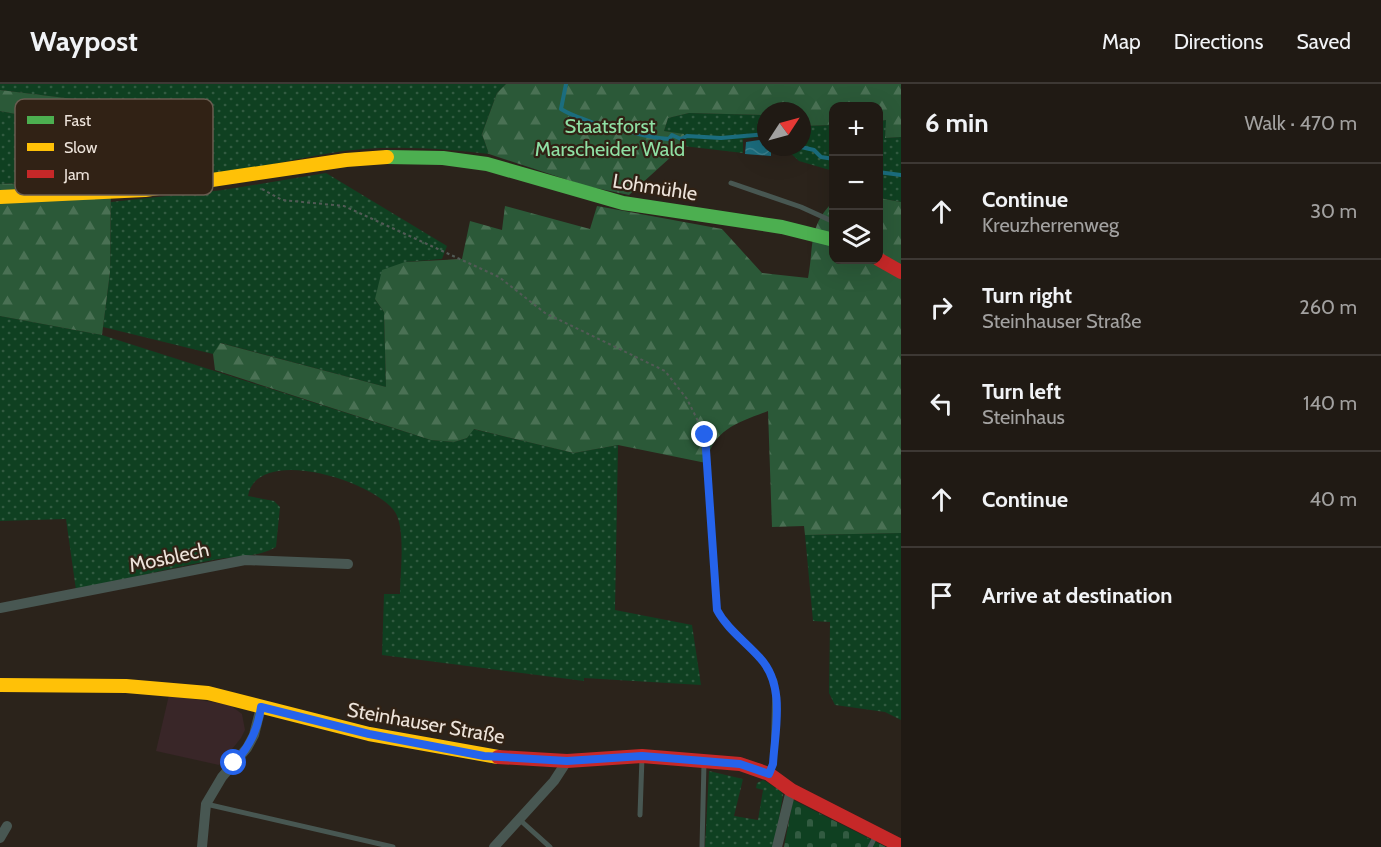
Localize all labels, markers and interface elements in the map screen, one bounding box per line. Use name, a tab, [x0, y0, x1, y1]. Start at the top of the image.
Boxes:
text: Waypost	[30, 24, 138, 58]
text: Map	[1102, 29, 1141, 54]
text: Directions	[1174, 29, 1263, 54]
text: Saved	[1296, 29, 1351, 54]
legend	[15, 99, 213, 195]
north arrow	[757, 102, 811, 156]
map controls	[829, 102, 883, 264]
button: +	[829, 102, 883, 156]
text: 6 min	[925, 107, 989, 139]
text: Fast	[64, 111, 92, 130]
text: Walk · 470 m	[1244, 111, 1357, 135]
park label: Staatsforst Marscheider Wald	[535, 114, 685, 161]
text: Slow	[64, 138, 98, 157]
button: −	[829, 156, 883, 210]
text: Jam	[63, 165, 90, 184]
street label: Lohmühle	[611, 168, 699, 206]
text: Continue	[982, 186, 1068, 213]
icon: ahead	[925, 195, 958, 228]
text: 30 m	[1310, 199, 1357, 223]
button: layers	[829, 210, 883, 264]
text: Kreuzherrenweg	[982, 213, 1119, 237]
text: Turn right	[982, 282, 1072, 309]
icon: right	[925, 291, 958, 324]
text: 260 m	[1299, 295, 1357, 319]
text: Steinhauser Straße	[982, 309, 1142, 333]
text: Turn left	[982, 378, 1061, 405]
icon: left	[925, 387, 958, 420]
text: 140 m	[1303, 391, 1357, 415]
text: Steinhaus	[982, 405, 1065, 429]
route end	[691, 421, 717, 447]
icon: ahead	[925, 483, 958, 516]
text: Continue	[982, 486, 1068, 513]
text: 40 m	[1309, 487, 1357, 511]
street label: Mosblech	[127, 537, 211, 577]
icon: arrive	[925, 579, 958, 612]
text: Arrive at destination	[982, 582, 1172, 609]
street label: Steinhauser Straße	[345, 697, 507, 749]
route start	[220, 749, 246, 775]

